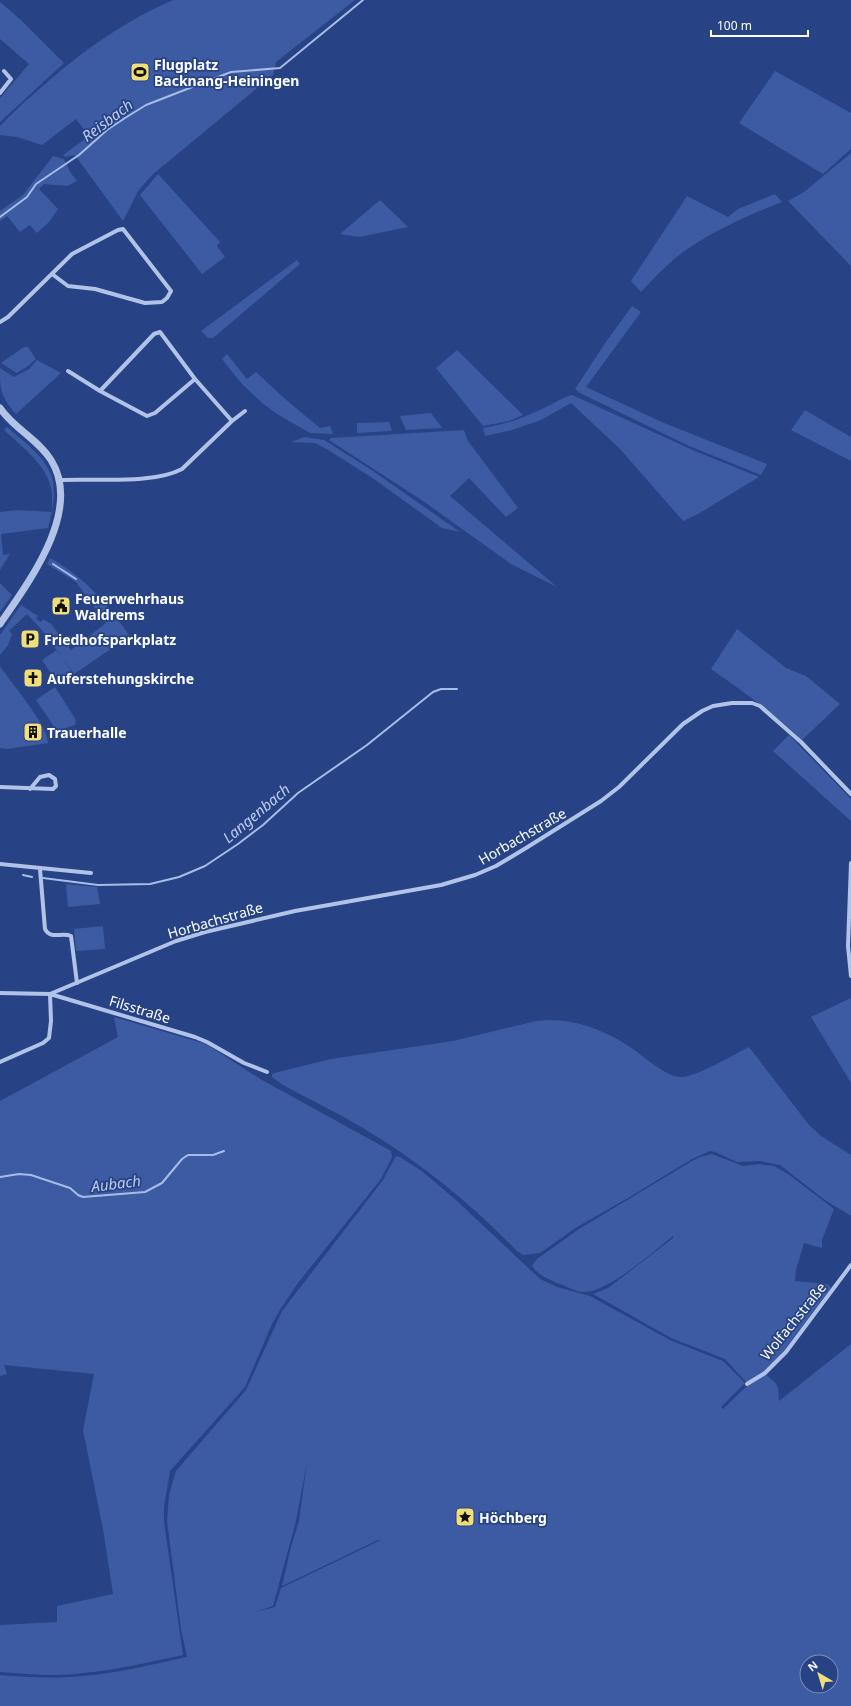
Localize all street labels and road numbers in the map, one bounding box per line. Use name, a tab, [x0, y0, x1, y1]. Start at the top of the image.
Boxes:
street label: Horbachstraße	[475, 803, 569, 869]
street label: Horbachstraße	[165, 897, 265, 943]
street label: Filsstraße	[107, 991, 173, 1027]
street label: Wolfachstraße	[756, 1278, 830, 1364]

